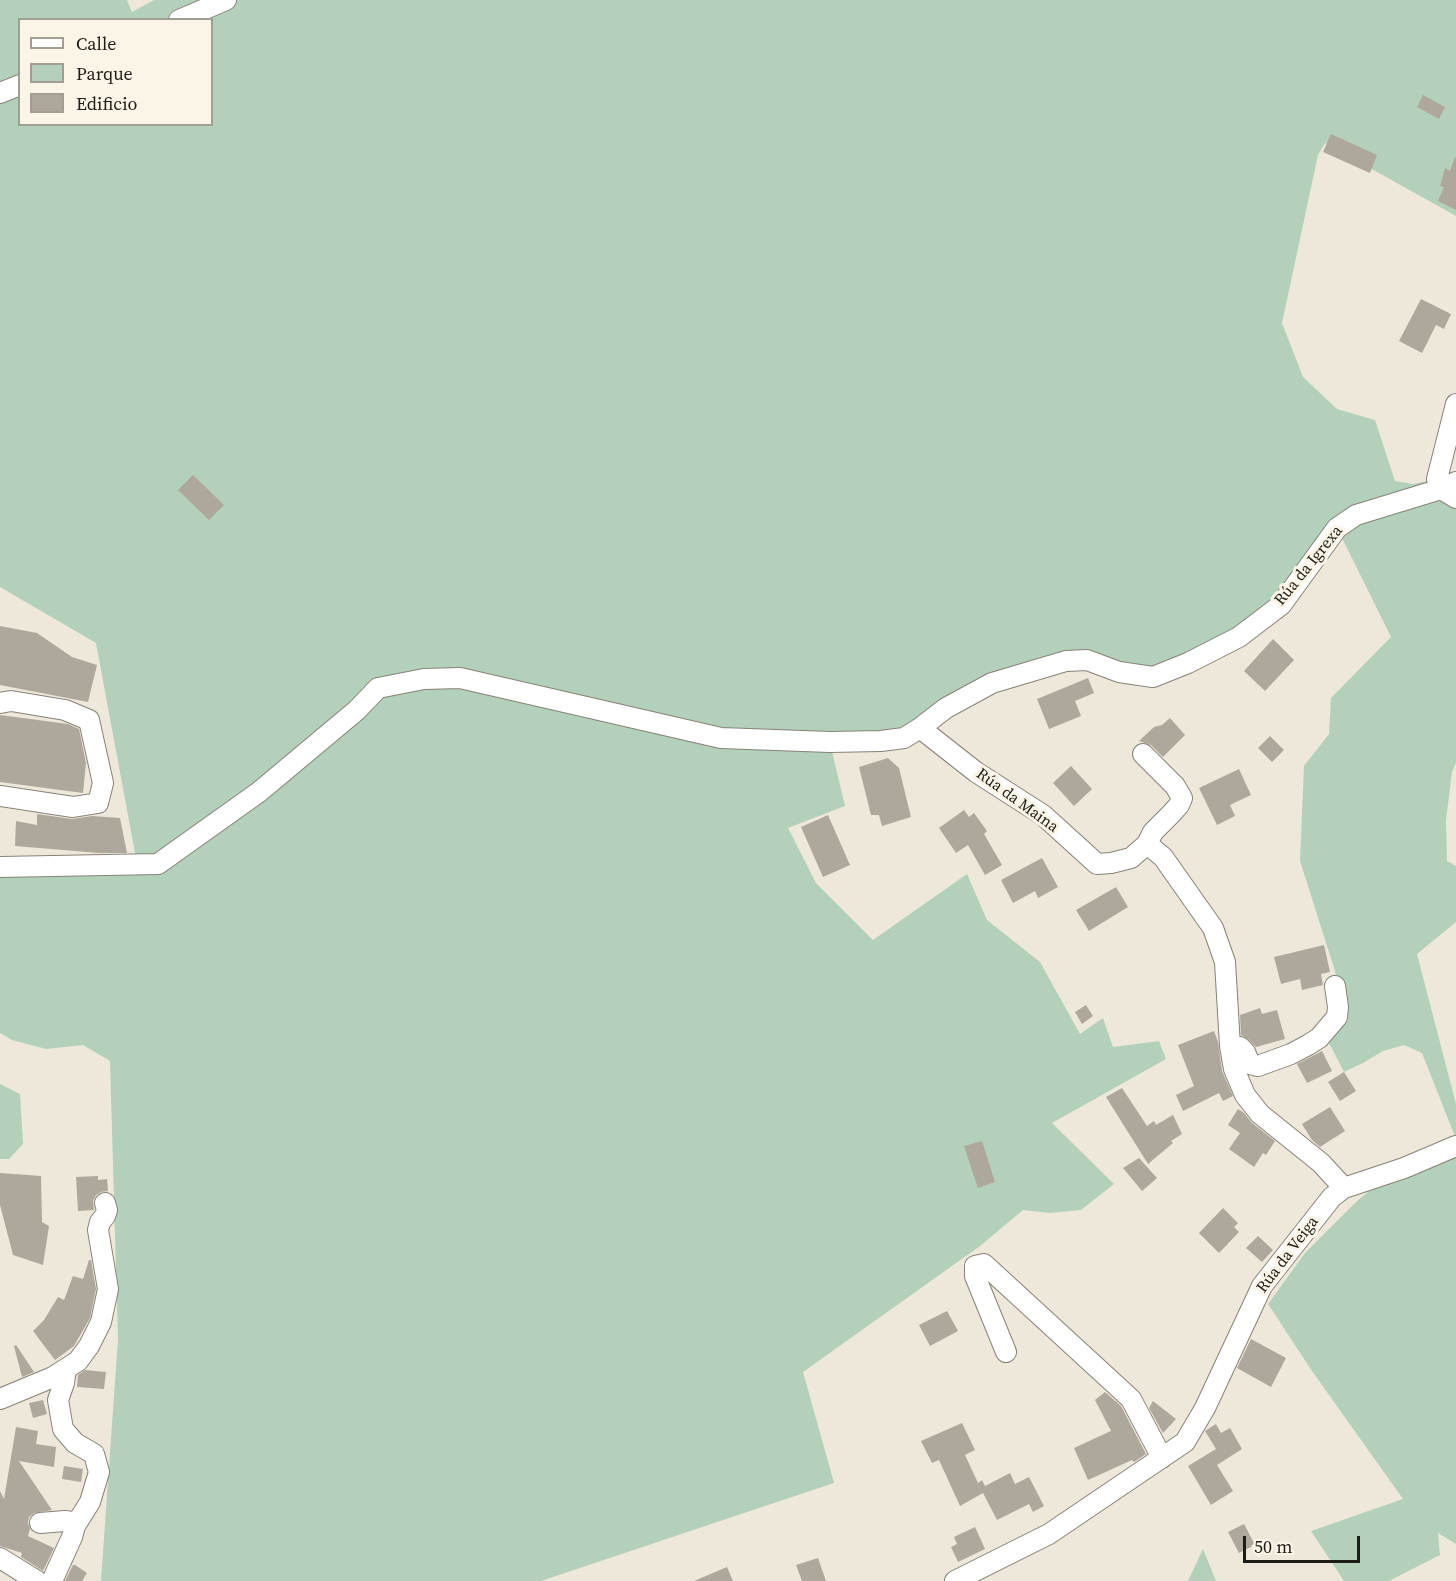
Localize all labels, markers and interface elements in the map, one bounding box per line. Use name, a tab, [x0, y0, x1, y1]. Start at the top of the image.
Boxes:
legend	[18, 18, 213, 126]
text: Calle	[76, 31, 116, 56]
text: Parque	[76, 61, 133, 86]
text: Edificio	[76, 91, 137, 116]
street label: Rúa da Igrexa	[1271, 522, 1347, 610]
street label: Rúa da Maina	[972, 765, 1062, 837]
street label: Rúa da Veiga	[1253, 1213, 1323, 1297]
scale bar	[1246, 1524, 1363, 1562]
text: 50 m	[1254, 1534, 1292, 1559]

